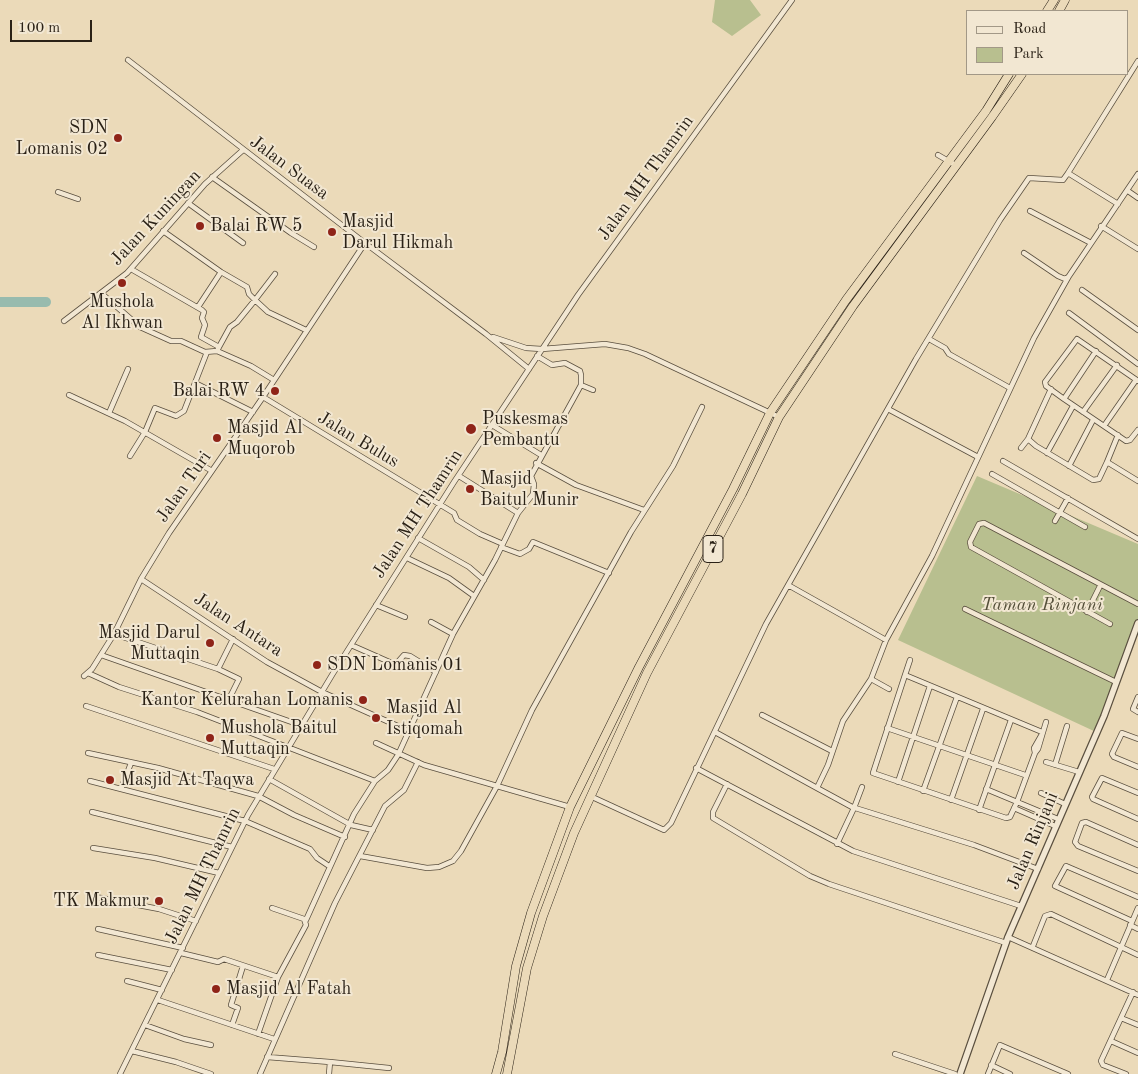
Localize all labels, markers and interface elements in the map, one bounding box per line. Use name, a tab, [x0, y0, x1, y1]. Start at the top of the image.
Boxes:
scale bar	[12, 10, 95, 42]
legend	[966, 10, 1128, 75]
text: 100 m	[18, 21, 60, 36]
text: Road	[1013, 22, 1046, 37]
text: Park	[1013, 47, 1044, 62]
street label: Jalan MH Thamrin	[593, 111, 699, 245]
place label: SDN Lomanis 02	[16, 117, 108, 160]
street label: Jalan Suasa	[245, 131, 333, 205]
marker: SDN Lomanis 02	[112, 132, 124, 144]
street label: Jalan Kuningan	[106, 166, 206, 270]
place label: Masjid Darul Hikmah	[342, 211, 453, 253]
place label: Balai RW 5	[210, 215, 303, 237]
marker: Balai RW 5	[194, 220, 206, 232]
marker: Masjid Darul Hikmah	[326, 226, 338, 238]
marker: Mushola Al Ikhwan	[116, 277, 128, 289]
place label: Mushola Al Ikhwan	[81, 291, 163, 334]
place label: Balai RW 4	[172, 380, 265, 402]
marker: Balai RW 4	[269, 385, 281, 397]
street label: Jalan Bulus	[313, 407, 403, 473]
place label: Puskesmas Pembantu	[482, 408, 568, 450]
place label: Masjid Al Muqorob	[227, 417, 302, 459]
marker: Puskesmas Pembantu	[464, 422, 478, 436]
marker: Masjid Al Muqorob	[211, 432, 223, 444]
street label: Jalan MH Thamrin	[368, 446, 468, 582]
street label: Jalan Turi	[152, 447, 216, 527]
place label: Masjid Baitul Munir	[480, 468, 579, 510]
marker: Masjid Baitul Munir	[464, 483, 476, 495]
road number: 7	[703, 536, 723, 562]
street label: Jalan Antara	[189, 588, 287, 662]
park label: Taman Rinjani	[981, 594, 1103, 616]
place label: Masjid Darul Muttaqin	[98, 622, 200, 664]
marker: Masjid Darul Muttaqin	[204, 637, 216, 649]
place label: SDN Lomanis 01	[327, 654, 464, 676]
marker: SDN Lomanis 01	[311, 659, 323, 671]
place label: Kantor Kelurahan Lomanis	[140, 689, 353, 711]
marker: Kantor Kelurahan Lomanis	[357, 694, 369, 706]
place label: Masjid Al Istiqomah	[386, 697, 463, 740]
marker: Masjid Al Istiqomah	[370, 712, 382, 724]
place label: Mushola Baitul Muttaqin	[220, 717, 337, 760]
marker: Mushola Baitul Muttaqin	[204, 732, 216, 744]
place label: Masjid At Taqwa	[120, 769, 254, 791]
marker: Masjid At Taqwa	[104, 774, 116, 786]
street label: Jalan Rinjani	[1003, 789, 1063, 893]
street label: Jalan MH Thamrin	[161, 804, 245, 948]
place label: TK Makmur	[53, 890, 149, 912]
marker: TK Makmur	[153, 895, 165, 907]
place label: Masjid Al Fatah	[226, 978, 351, 1000]
marker: Masjid Al Fatah	[210, 983, 222, 995]

